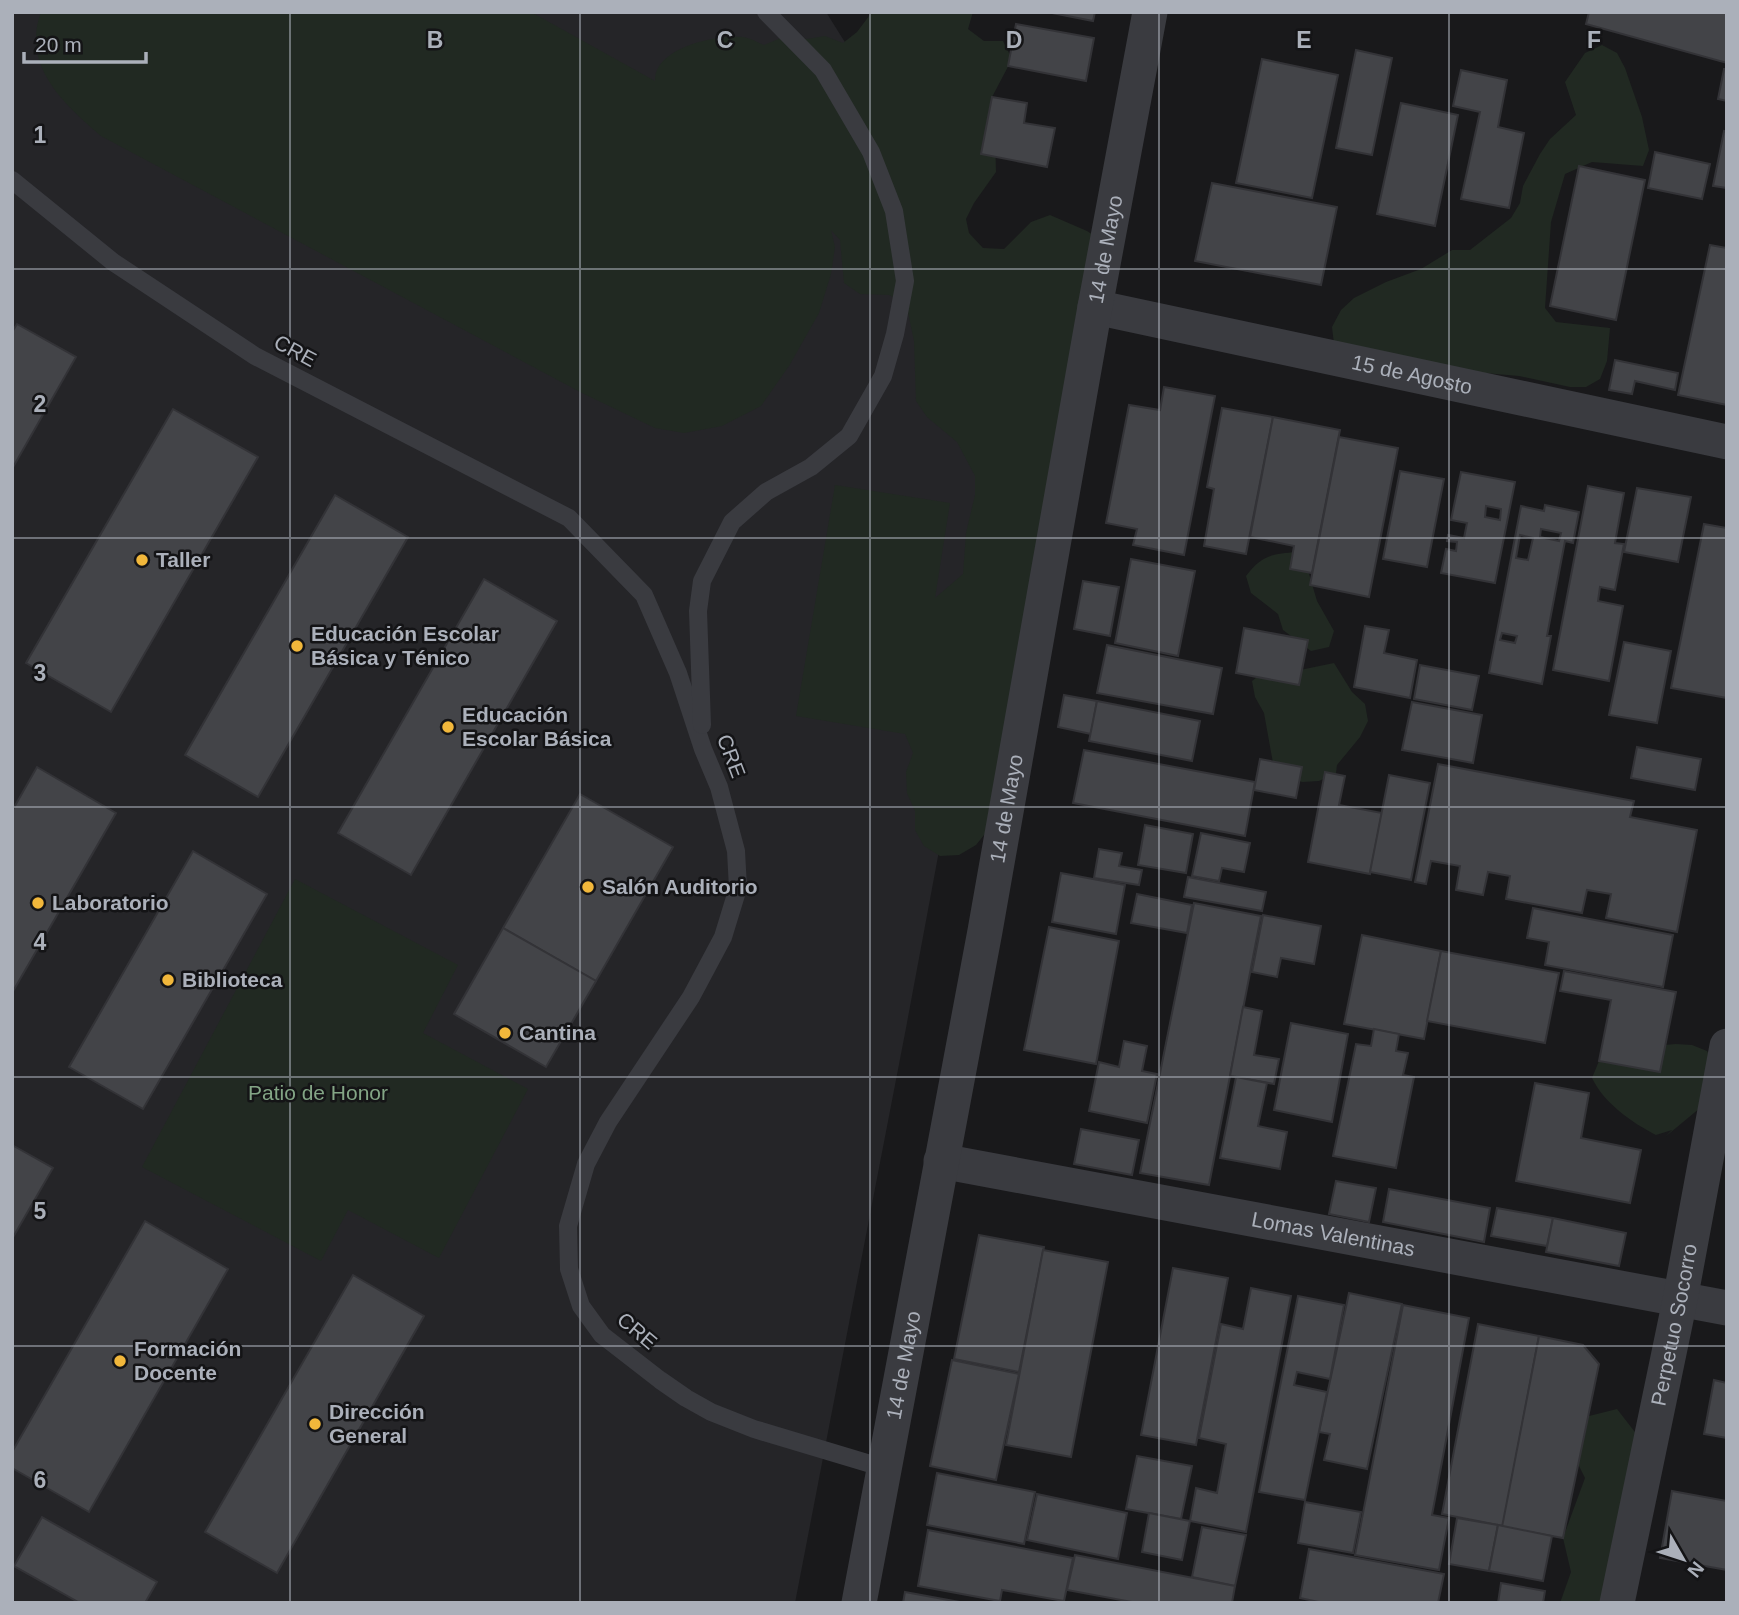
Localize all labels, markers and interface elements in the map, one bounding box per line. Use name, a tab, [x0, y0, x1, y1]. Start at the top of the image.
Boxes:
scale bar	[24, 21, 147, 65]
text: B	[427, 27, 443, 53]
text: C	[717, 27, 733, 53]
text: D	[1006, 27, 1022, 53]
text: E	[1296, 27, 1312, 53]
text: F	[1587, 27, 1601, 53]
text: 20 m	[35, 33, 82, 56]
text: 1	[34, 122, 47, 148]
street label: 14 de Mayo	[1084, 193, 1127, 305]
street label: CRE	[270, 330, 320, 371]
street label: 15 de Agosto	[1350, 350, 1474, 398]
text: 2	[34, 391, 46, 417]
place label: Taller	[156, 548, 210, 571]
marker: Taller	[134, 552, 150, 568]
place label: Educación Escolar Básica y Ténico	[311, 622, 499, 669]
marker: Educación Escolar Básica y Ténico	[289, 638, 305, 654]
text: 3	[34, 660, 46, 686]
place label: Educación Escolar Básica	[462, 703, 612, 750]
marker: Educación Escolar Básica	[440, 719, 456, 735]
street label: CRE	[713, 731, 750, 781]
street label: 14 de Mayo	[985, 752, 1027, 865]
place label: Salón Auditorio	[602, 875, 758, 898]
marker: Salón Auditorio	[580, 879, 596, 895]
place label: Laboratorio	[52, 891, 169, 914]
marker: Laboratorio	[30, 895, 46, 911]
text: 4	[34, 929, 47, 955]
place label: Biblioteca	[182, 968, 283, 991]
marker: Biblioteca	[160, 972, 176, 988]
place label: Cantina	[519, 1021, 596, 1044]
marker: Cantina	[497, 1025, 513, 1041]
park label: Patio de Honor	[248, 1081, 388, 1104]
text: 5	[34, 1198, 47, 1224]
street label: Lomas Valentinas	[1250, 1207, 1417, 1260]
street label: Perpetuo Socorro	[1646, 1242, 1701, 1408]
street label: CRE	[613, 1308, 662, 1354]
street label: 14 de Mayo	[882, 1309, 925, 1421]
place label: Formación Docente	[134, 1337, 241, 1384]
marker: Formación Docente	[112, 1353, 128, 1369]
place label: Dirección General	[329, 1400, 425, 1447]
marker: Dirección General	[307, 1416, 323, 1432]
text: 6	[34, 1467, 46, 1493]
north arrow	[1648, 1524, 1718, 1594]
text: N	[1683, 1557, 1708, 1581]

